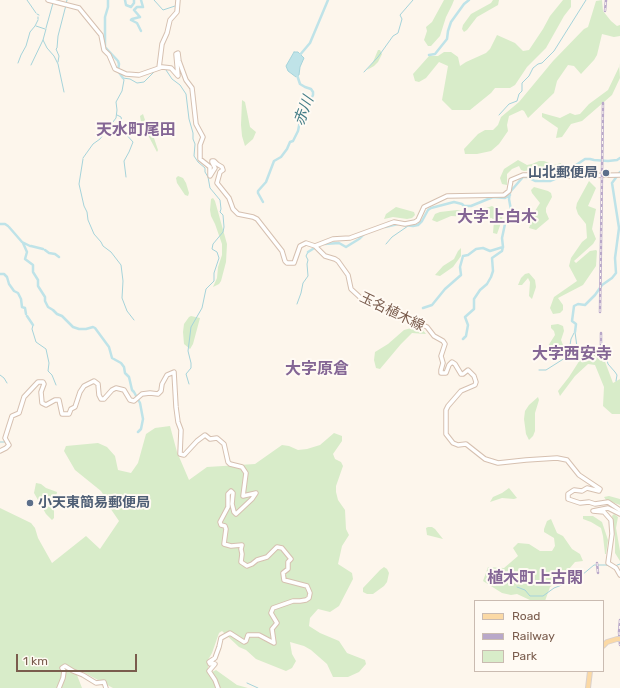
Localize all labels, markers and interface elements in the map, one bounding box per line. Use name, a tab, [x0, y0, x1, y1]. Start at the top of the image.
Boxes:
water label: 赤川	[290, 94, 318, 128]
district label: 天水町尾田	[96, 120, 176, 140]
place label: 山北郵便局	[528, 165, 598, 181]
marker: 山北郵便局	[601, 168, 611, 178]
district label: 大字上白木	[457, 207, 537, 227]
street label: 玉名植木線	[357, 289, 427, 335]
district label: 大字西安寺	[532, 344, 612, 364]
district label: 大字原倉	[285, 359, 349, 379]
place label: 小天東簡易郵便局	[38, 495, 150, 511]
marker: 小天東簡易郵便局	[25, 498, 35, 508]
district label: 植木町上古閑	[487, 568, 583, 588]
legend	[474, 600, 604, 672]
text: Road	[512, 609, 540, 623]
text: Railway	[512, 629, 555, 643]
scale bar	[18, 646, 139, 672]
text: Park	[512, 649, 537, 663]
text: 1 km	[23, 654, 48, 668]

